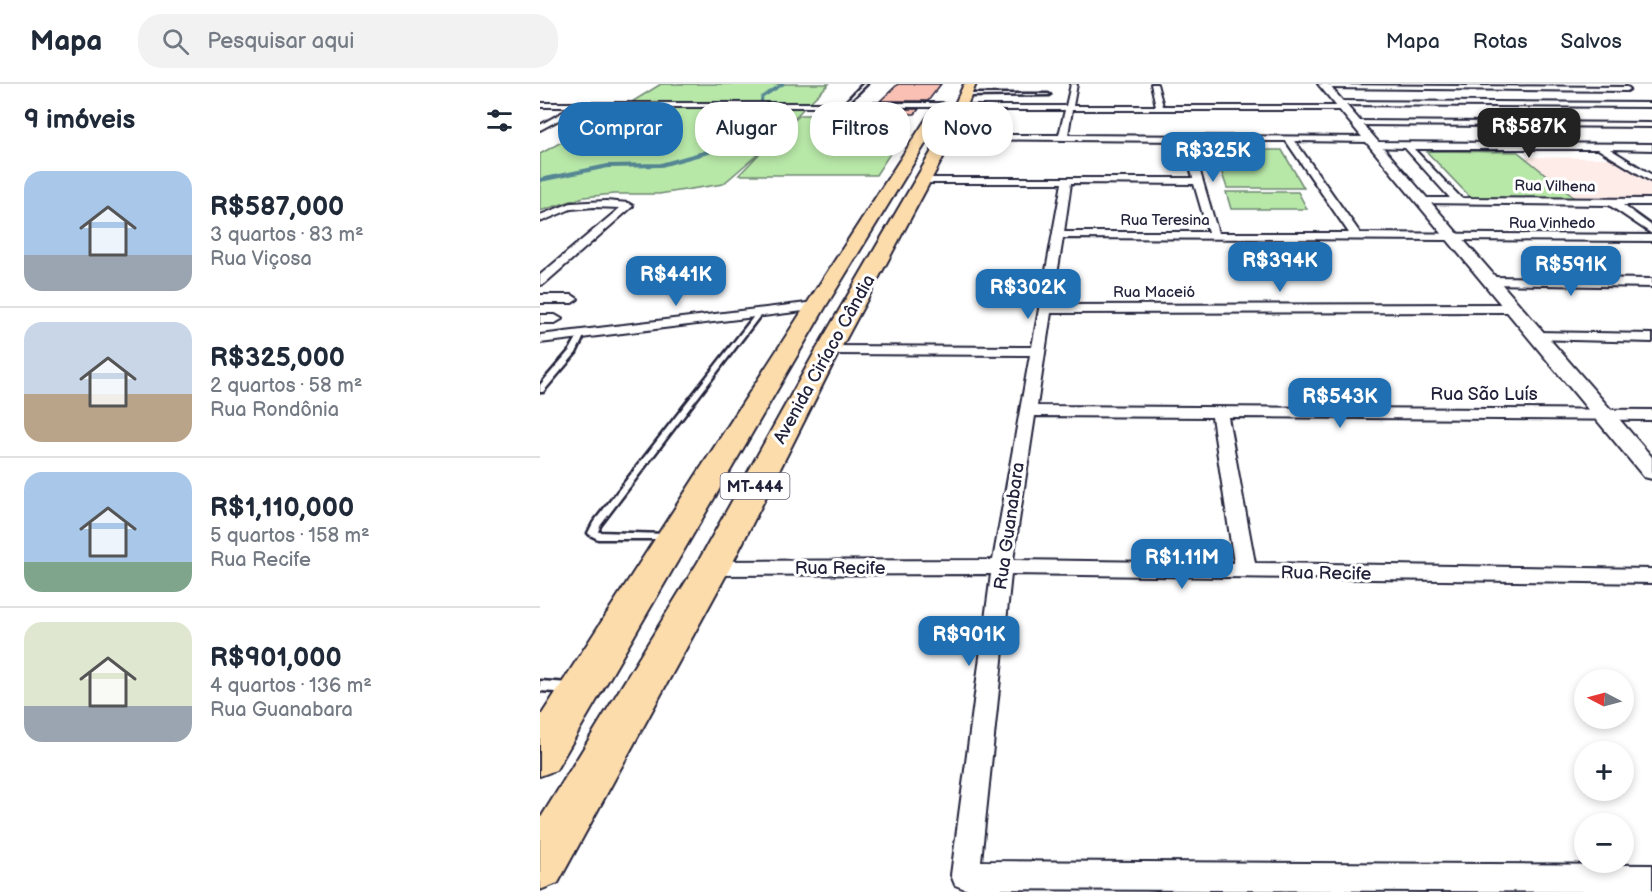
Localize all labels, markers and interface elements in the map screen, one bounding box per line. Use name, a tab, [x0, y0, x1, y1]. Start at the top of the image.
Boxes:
search box	[138, 14, 558, 68]
text: Mapa	[30, 25, 102, 58]
icon: search	[159, 25, 192, 58]
text: Pesquisar aqui	[207, 28, 354, 55]
text: Mapa	[1386, 29, 1440, 54]
text: Rotas	[1473, 29, 1528, 54]
text: Salvos	[1561, 29, 1622, 54]
chip: Comprar	[558, 102, 683, 156]
chip: Alugar	[695, 102, 798, 156]
chip: Filtros	[810, 102, 910, 156]
chip: Novo	[922, 102, 1013, 156]
icon: filters	[483, 104, 516, 137]
text: 9 imóveis	[24, 105, 135, 136]
pin: R$587K	[1480, 108, 1578, 159]
text: R$587K	[1491, 115, 1567, 139]
pin: R$325K	[1164, 132, 1262, 183]
text: R$325K	[1175, 139, 1251, 163]
street label: Rua Vilhena	[1514, 176, 1596, 197]
text: R$587,000	[210, 192, 344, 223]
icon: home	[72, 195, 144, 267]
street label: Rua Teresina	[1120, 211, 1210, 230]
street label: Rua Vinhedo	[1509, 214, 1595, 233]
text: 3 quartos · 83 m²	[210, 223, 364, 247]
pin: R$394K	[1231, 242, 1329, 293]
pin: R$591K	[1522, 246, 1620, 297]
text: Rua Viçosa	[210, 247, 312, 271]
text: R$394K	[1242, 249, 1318, 273]
text: R$591K	[1535, 253, 1607, 277]
pin: R$441K	[627, 256, 725, 307]
text: R$441K	[640, 263, 712, 287]
pin: R$302K	[979, 269, 1077, 320]
street label: Avenida Ciríaco Cândia	[769, 271, 880, 447]
text: R$302K	[990, 276, 1066, 300]
street label: Rua Maceió	[1113, 283, 1195, 302]
text: R$325,000	[210, 343, 345, 374]
icon: home	[72, 346, 144, 418]
text: 2 quartos · 58 m²	[210, 374, 362, 398]
pin: R$543K	[1291, 378, 1389, 429]
street label: Rua São Luís	[1430, 384, 1538, 405]
text: R$543K	[1302, 385, 1378, 409]
text: Rua Rondônia	[210, 398, 339, 422]
street label: Rua Guanabara	[990, 461, 1029, 591]
road number: MT-444	[720, 473, 790, 499]
text: R$1,110,000	[210, 493, 354, 524]
icon: home	[72, 496, 144, 568]
text: 5 quartos · 158 m²	[210, 524, 370, 548]
pin: R$1.11M	[1127, 539, 1237, 590]
text: R$1.11M	[1145, 546, 1219, 570]
text: Rua Recife	[210, 548, 311, 572]
street label: Rua Recife	[795, 558, 886, 579]
street label: Rua Recife	[1280, 562, 1372, 585]
pin: R$901K	[920, 616, 1018, 667]
text: R$901K	[932, 623, 1006, 647]
text: R$901,000	[210, 643, 342, 674]
icon: home	[72, 646, 144, 718]
north arrow	[1574, 669, 1634, 729]
map controls	[1574, 669, 1634, 873]
text: 4 quartos · 136 m²	[210, 674, 372, 698]
text: Rua Guanabara	[210, 698, 353, 722]
button: +	[1574, 741, 1634, 801]
button: −	[1574, 813, 1634, 873]

